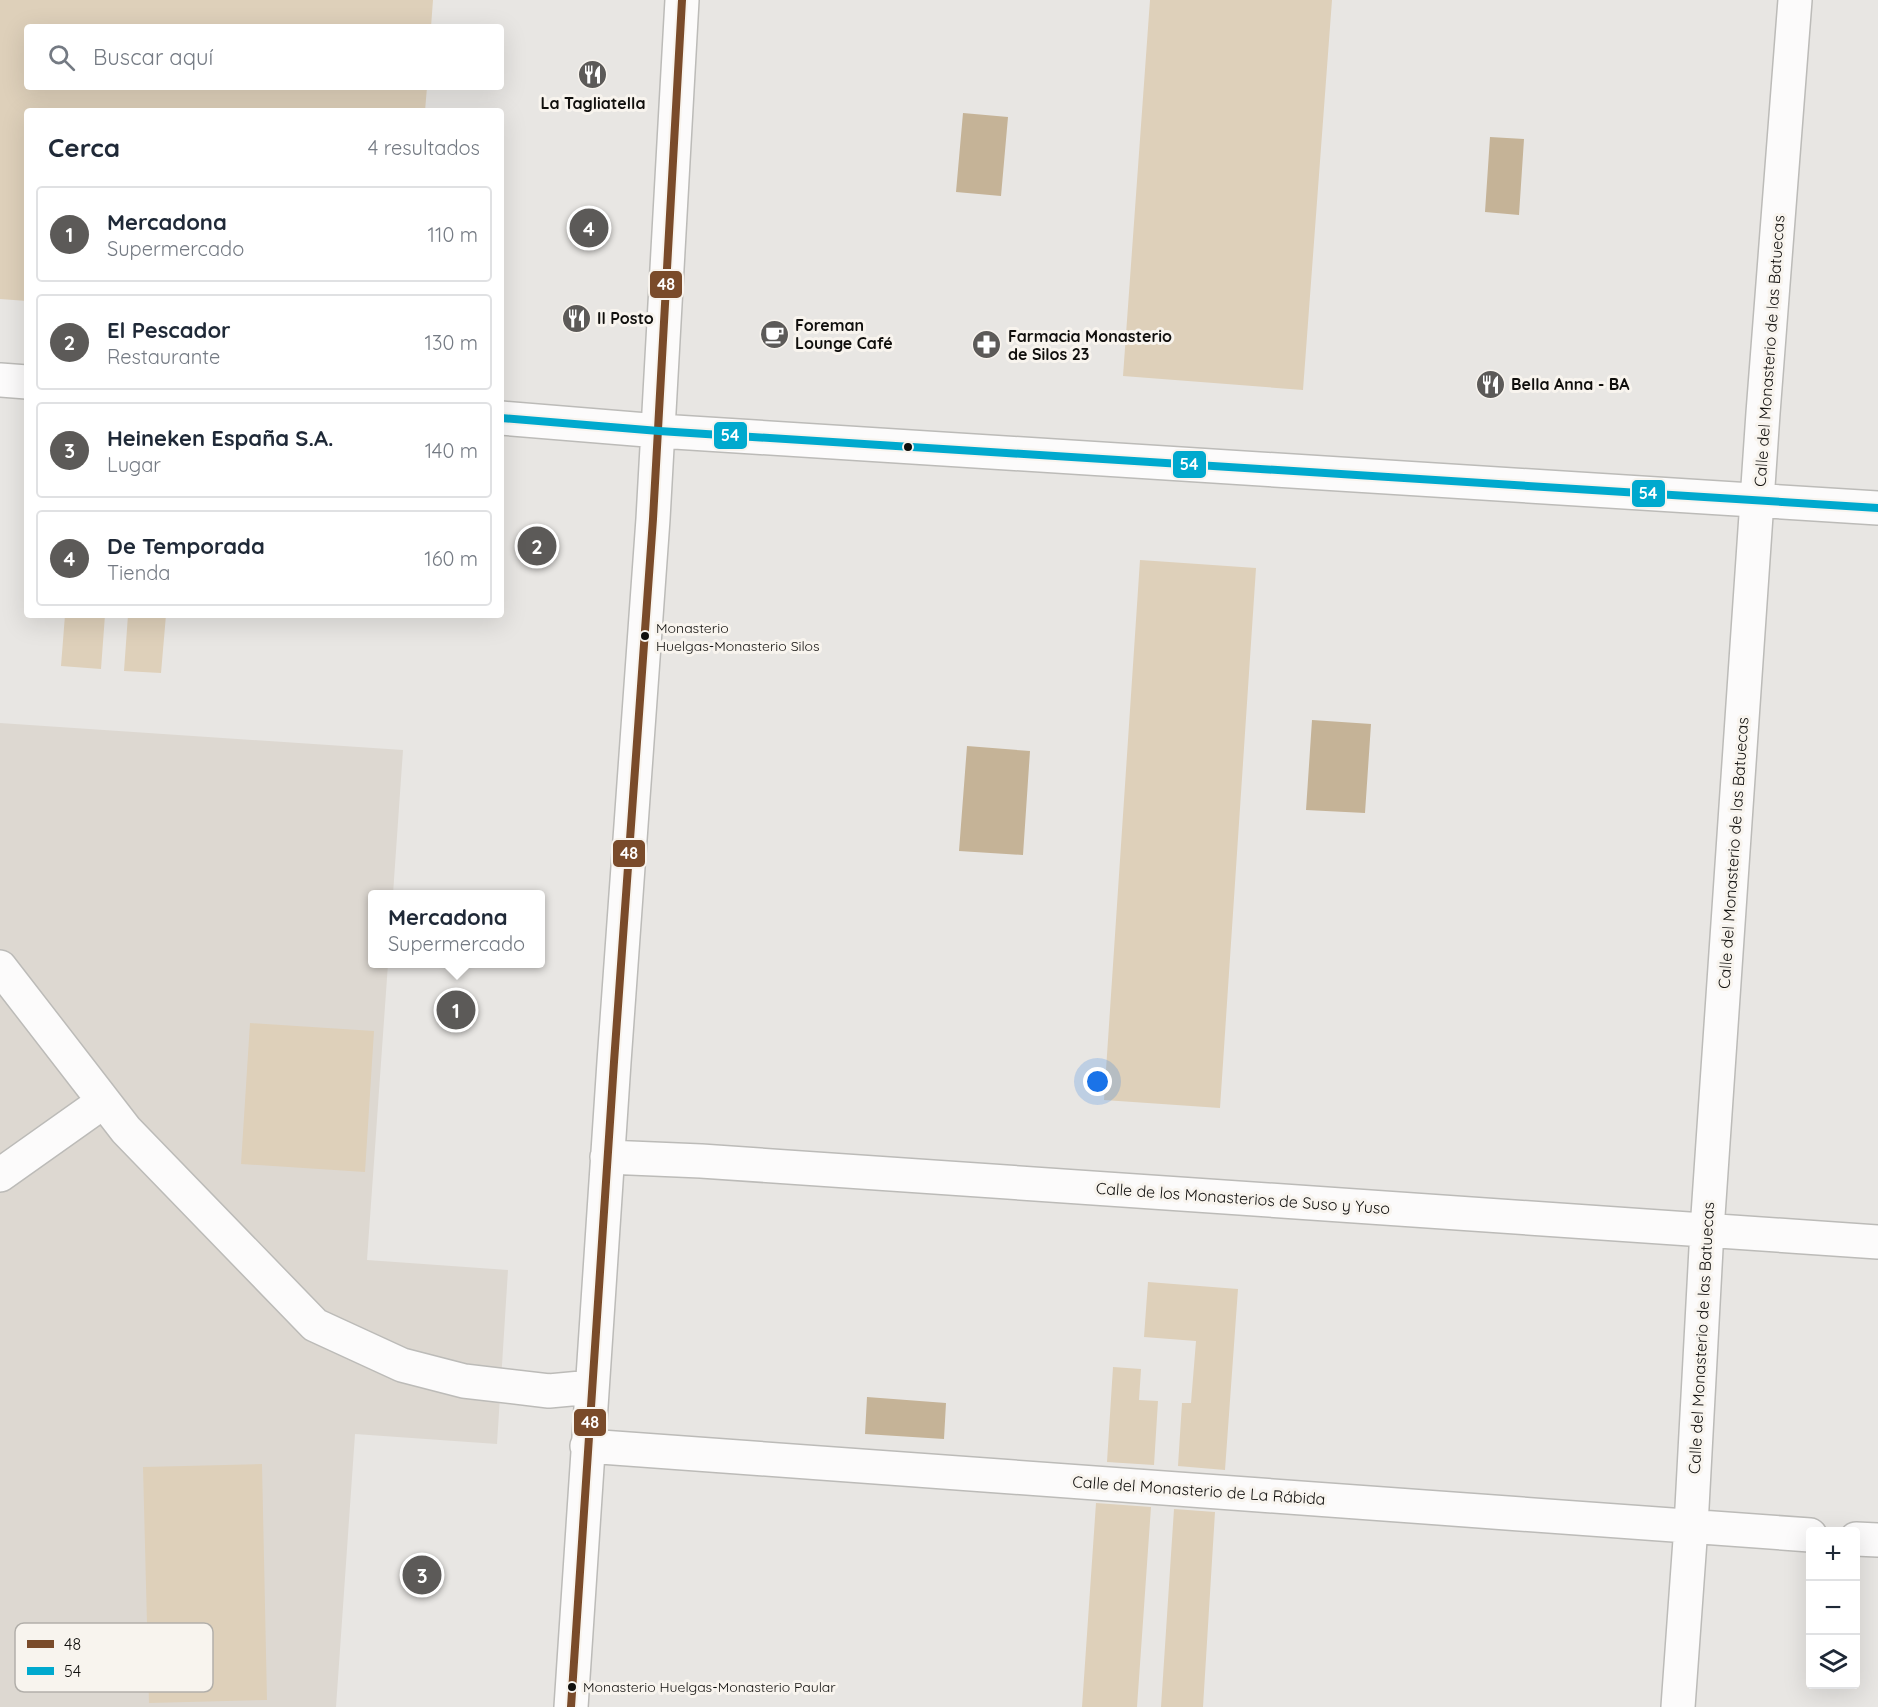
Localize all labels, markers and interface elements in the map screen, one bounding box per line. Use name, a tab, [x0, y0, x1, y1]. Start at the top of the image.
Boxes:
search box	[24, 24, 504, 90]
icon: search	[45, 41, 78, 74]
text: Buscar aquí	[93, 43, 213, 71]
restaurant icon: La Tagliatella	[577, 59, 609, 91]
place label: La Tagliatella	[541, 93, 645, 113]
text: Cerca	[48, 131, 120, 164]
text: 4 resultados	[368, 135, 480, 160]
pin: 4	[570, 206, 608, 250]
text: Mercadona	[107, 208, 227, 236]
street label: Calle del Monasterio de las Batuecas	[1750, 214, 1788, 488]
text: 1	[66, 222, 73, 247]
text: 110 m	[428, 222, 478, 247]
text: Supermercado	[107, 236, 244, 261]
line badge: 48	[649, 270, 683, 299]
text: 48	[657, 274, 675, 294]
restaurant icon: Il Posto	[560, 302, 592, 334]
place label: Il Posto	[597, 308, 654, 328]
place label: Foreman Lounge Café	[795, 315, 893, 353]
text: El Pescador	[107, 316, 231, 344]
cafe icon: Foreman Lounge Café	[758, 318, 790, 350]
place label: Farmacia Monasterio de Silos 23	[1008, 326, 1172, 364]
pharmacy icon: Farmacia Monasterio de Silos 23	[971, 329, 1003, 361]
text: 2	[64, 330, 75, 355]
text: 130 m	[425, 330, 478, 355]
text: Restaurante	[107, 344, 220, 369]
restaurant icon: Bella Anna - BA	[1474, 368, 1506, 400]
place label: Bella Anna - BA	[1511, 374, 1630, 394]
line badge: 54	[713, 421, 748, 450]
text: Heineken España S.A.	[107, 424, 333, 452]
text: 54	[721, 425, 740, 445]
text: 3	[64, 438, 75, 463]
text: 140 m	[425, 438, 478, 463]
unlabelled marker	[902, 441, 914, 453]
line badge: 54	[1172, 450, 1207, 479]
text: Lugar	[107, 452, 161, 477]
text: 54	[1180, 454, 1199, 474]
line badge: 54	[1631, 479, 1666, 508]
text: 54	[1639, 483, 1658, 503]
pin: 2	[518, 524, 556, 568]
text: De Temporada	[107, 532, 265, 560]
text: 4	[64, 546, 75, 571]
text: 160 m	[424, 546, 478, 571]
text: Tienda	[107, 560, 170, 585]
place label: Monasterio Huelgas-Monasterio Silos	[656, 619, 820, 655]
marker: Monasterio Huelgas-Monasterio Silos	[639, 630, 651, 642]
street label: Calle del Monasterio de las Batuecas	[1714, 716, 1752, 990]
line badge: 48	[612, 839, 646, 868]
text: 48	[620, 843, 638, 863]
popup	[368, 890, 545, 968]
text: Mercadona	[388, 903, 508, 931]
text: Supermercado	[388, 931, 525, 956]
pin: 1	[436, 988, 476, 1032]
your location	[1083, 1067, 1112, 1096]
street label: Calle de los Monasterios de Suso y Yuso	[1095, 1178, 1391, 1218]
street label: Calle del Monasterio de las Batuecas	[1684, 1201, 1718, 1475]
line badge: 48	[573, 1408, 607, 1437]
text: 48	[581, 1412, 599, 1432]
street label: Calle del Monasterio de La Rábida	[1072, 1471, 1326, 1509]
map controls	[1806, 1527, 1860, 1689]
button: +	[1806, 1527, 1860, 1581]
pin: 3	[402, 1552, 442, 1598]
button: −	[1806, 1581, 1860, 1635]
legend	[15, 1623, 213, 1692]
text: 48	[64, 1634, 81, 1654]
button: layers	[1806, 1635, 1860, 1689]
text: 54	[64, 1661, 81, 1681]
place label: Monasterio Huelgas-Monasterio Paular	[583, 1678, 836, 1696]
marker: Monasterio Huelgas-Monasterio Paular	[566, 1681, 578, 1693]

